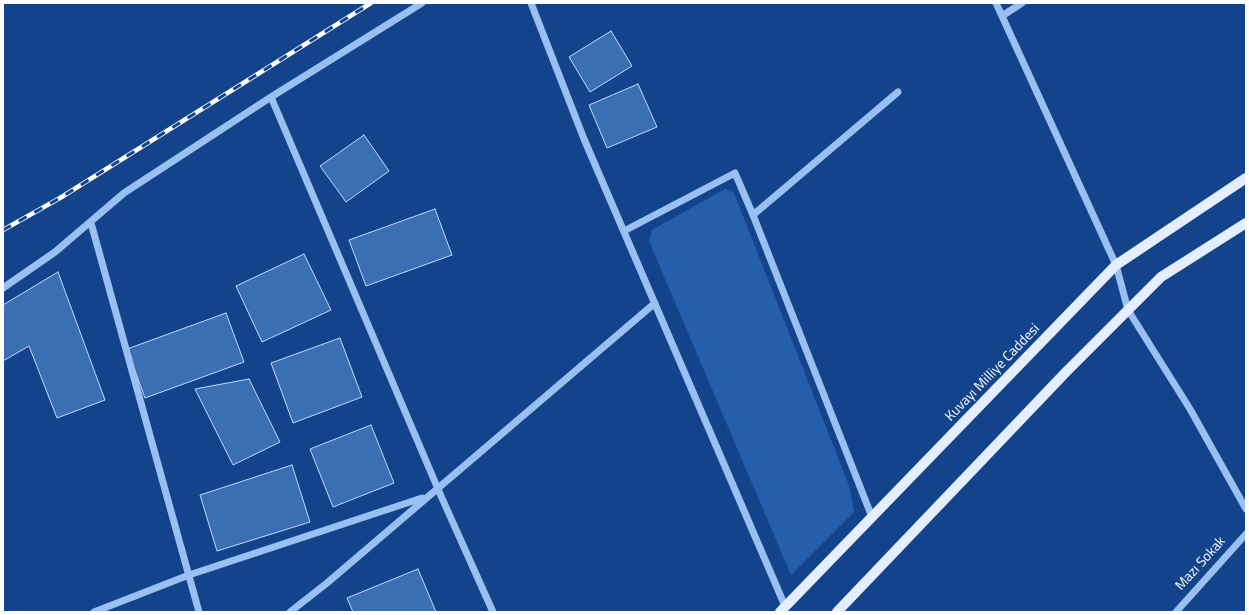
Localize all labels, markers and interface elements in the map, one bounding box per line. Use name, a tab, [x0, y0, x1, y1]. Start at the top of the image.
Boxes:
street label: Kuvayı Milliye Caddesi	[942, 321, 1044, 425]
street label: Mazı Sokak	[1172, 534, 1230, 594]

